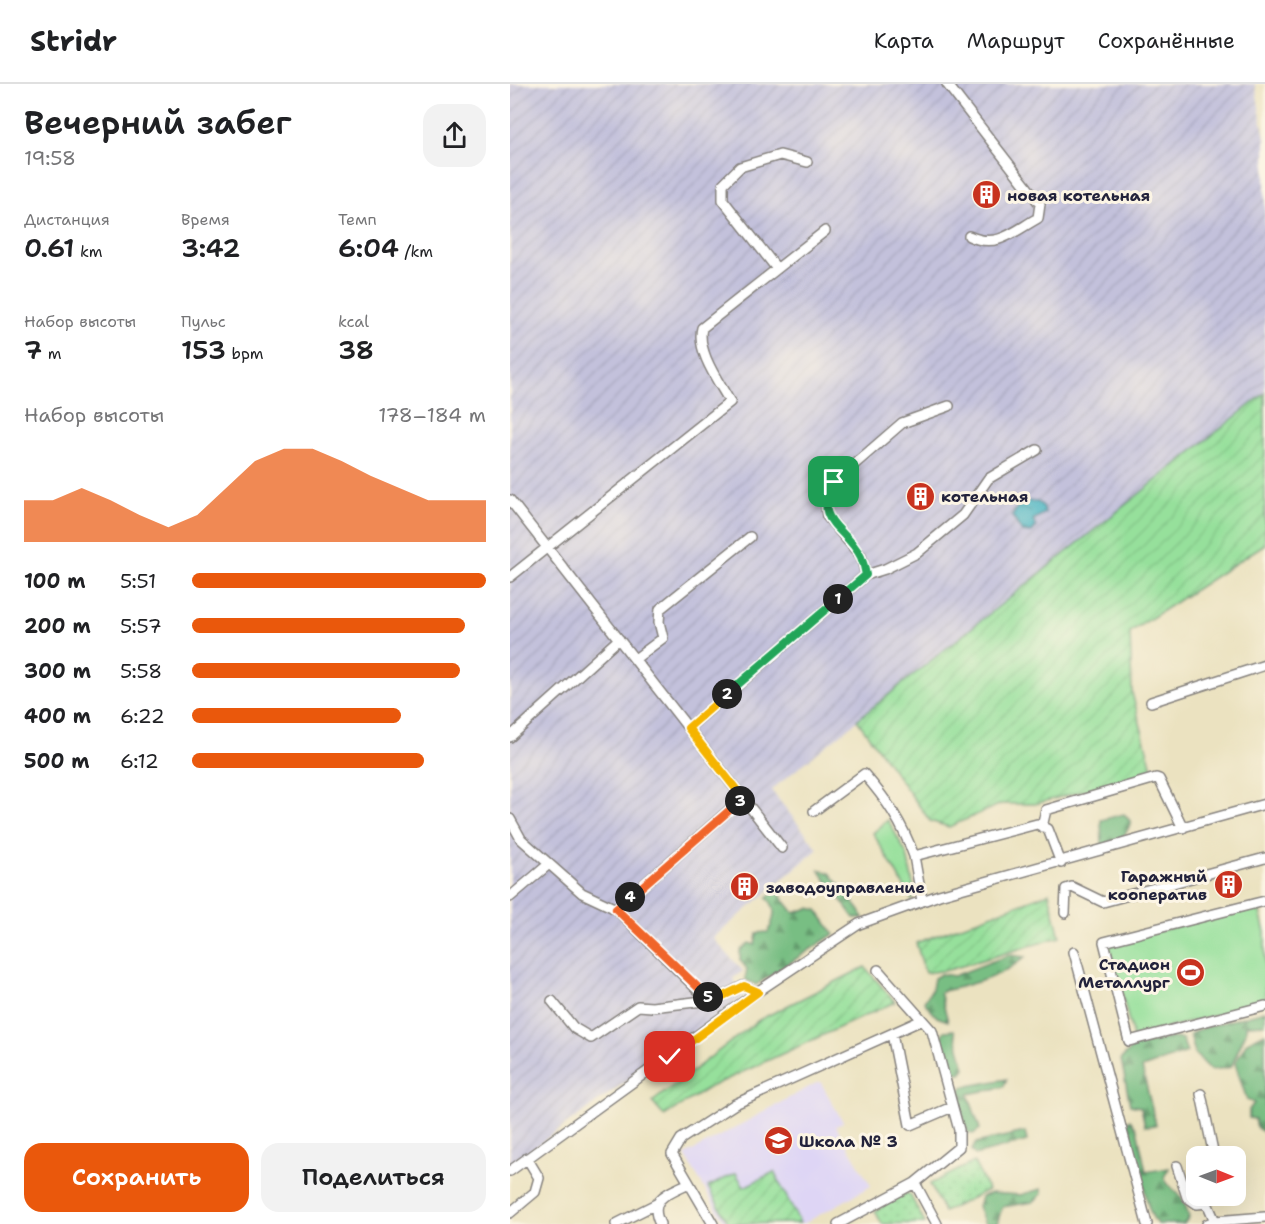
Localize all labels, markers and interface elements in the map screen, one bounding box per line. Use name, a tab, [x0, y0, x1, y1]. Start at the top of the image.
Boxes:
text: Stridr	[30, 22, 117, 60]
text: Карта	[874, 27, 934, 55]
text: Маршрут	[967, 27, 1065, 55]
text: Сохранённые	[1098, 27, 1235, 55]
text: Вечерний забег	[24, 100, 292, 145]
button: share	[423, 104, 486, 167]
text: 19:58	[24, 145, 76, 171]
building icon: новая котельная	[970, 179, 1002, 211]
place label: новая котельная	[1007, 185, 1150, 206]
text: Дистанция	[24, 209, 110, 230]
text: Время	[181, 209, 230, 230]
text: Темп	[338, 209, 377, 230]
text: 0.61	[24, 230, 75, 265]
text: 3:42	[181, 230, 240, 265]
text: 6:04	[338, 230, 399, 265]
text: km	[75, 241, 103, 262]
text: /km	[399, 241, 433, 262]
text: Набор высоты	[24, 311, 136, 332]
text: Пульс	[181, 311, 226, 332]
text: kcal	[338, 311, 369, 332]
text: 7	[24, 332, 42, 367]
text: 153	[181, 332, 226, 367]
text: 38	[338, 332, 374, 367]
text: m	[42, 343, 61, 364]
text: bpm	[226, 343, 264, 364]
text: Набор высоты	[24, 402, 164, 428]
text: 178–184 m	[378, 402, 486, 428]
pin	[808, 456, 859, 507]
icon: arrive	[817, 465, 850, 498]
building icon: котельная	[904, 480, 936, 512]
place label: котельная	[941, 486, 1028, 507]
text: 100 m	[24, 568, 86, 594]
text: 5:51	[120, 568, 156, 594]
pin: 1	[823, 584, 853, 614]
text: 1	[834, 588, 842, 609]
text: 200 m	[24, 613, 91, 639]
text: 5:57	[120, 613, 162, 639]
text: 300 m	[24, 658, 91, 684]
text: 5:58	[120, 658, 162, 684]
pin: 2	[712, 679, 742, 709]
text: 2	[721, 683, 733, 704]
text: 400 m	[24, 703, 91, 729]
text: 6:22	[120, 703, 165, 729]
text: 500 m	[24, 748, 90, 774]
text: 6:12	[120, 748, 159, 774]
pin: 3	[725, 786, 755, 816]
text: 3	[734, 790, 746, 811]
place label: Гаражный кооператив	[1108, 866, 1207, 905]
building icon: Гаражный кооператив	[1212, 869, 1244, 901]
building icon: заводоуправление	[729, 871, 761, 903]
place label: заводоуправление	[766, 877, 925, 898]
pin: 4	[615, 882, 645, 912]
text: 4	[624, 886, 636, 907]
place label: Стадион Металлург	[1078, 954, 1171, 993]
sports icon: Стадион Металлург	[1175, 957, 1207, 989]
pin: 5	[693, 982, 723, 1012]
text: 5	[703, 986, 713, 1007]
pin	[644, 1031, 695, 1082]
icon: check	[653, 1040, 686, 1073]
school or university icon: Школа № 3	[762, 1125, 794, 1157]
place label: Школа № 3	[799, 1131, 898, 1152]
button: Сохранить	[24, 1143, 249, 1212]
button: Поделиться	[261, 1143, 486, 1212]
north arrow	[1186, 1146, 1246, 1206]
map controls	[1186, 1146, 1246, 1206]

